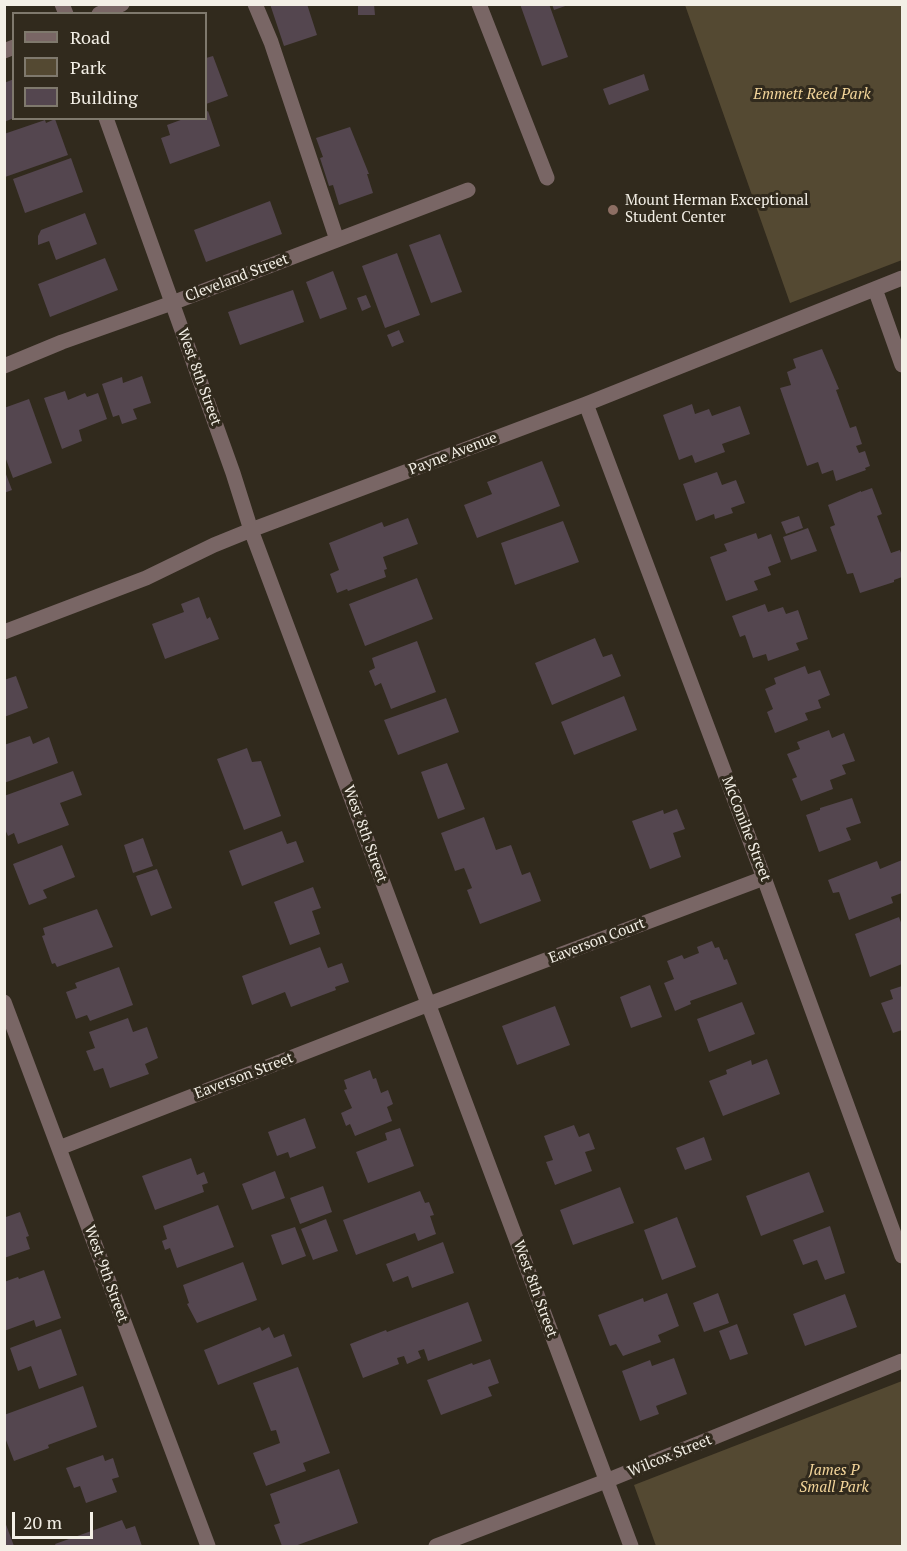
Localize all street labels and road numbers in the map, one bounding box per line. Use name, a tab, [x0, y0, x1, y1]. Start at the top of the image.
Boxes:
street label: Cleveland Street	[183, 250, 291, 306]
street label: West 8th Street	[173, 326, 225, 428]
street label: Payne Avenue	[406, 429, 500, 479]
street label: McConihe Street	[718, 774, 774, 884]
street label: West 8th Street	[339, 783, 391, 885]
street label: Eaverson Court	[546, 914, 648, 968]
street label: Eaverson Street	[192, 1049, 296, 1103]
street label: West 9th Street	[80, 1223, 132, 1325]
street label: West 8th Street	[509, 1238, 561, 1340]
street label: Wilcox Street	[625, 1431, 715, 1481]

